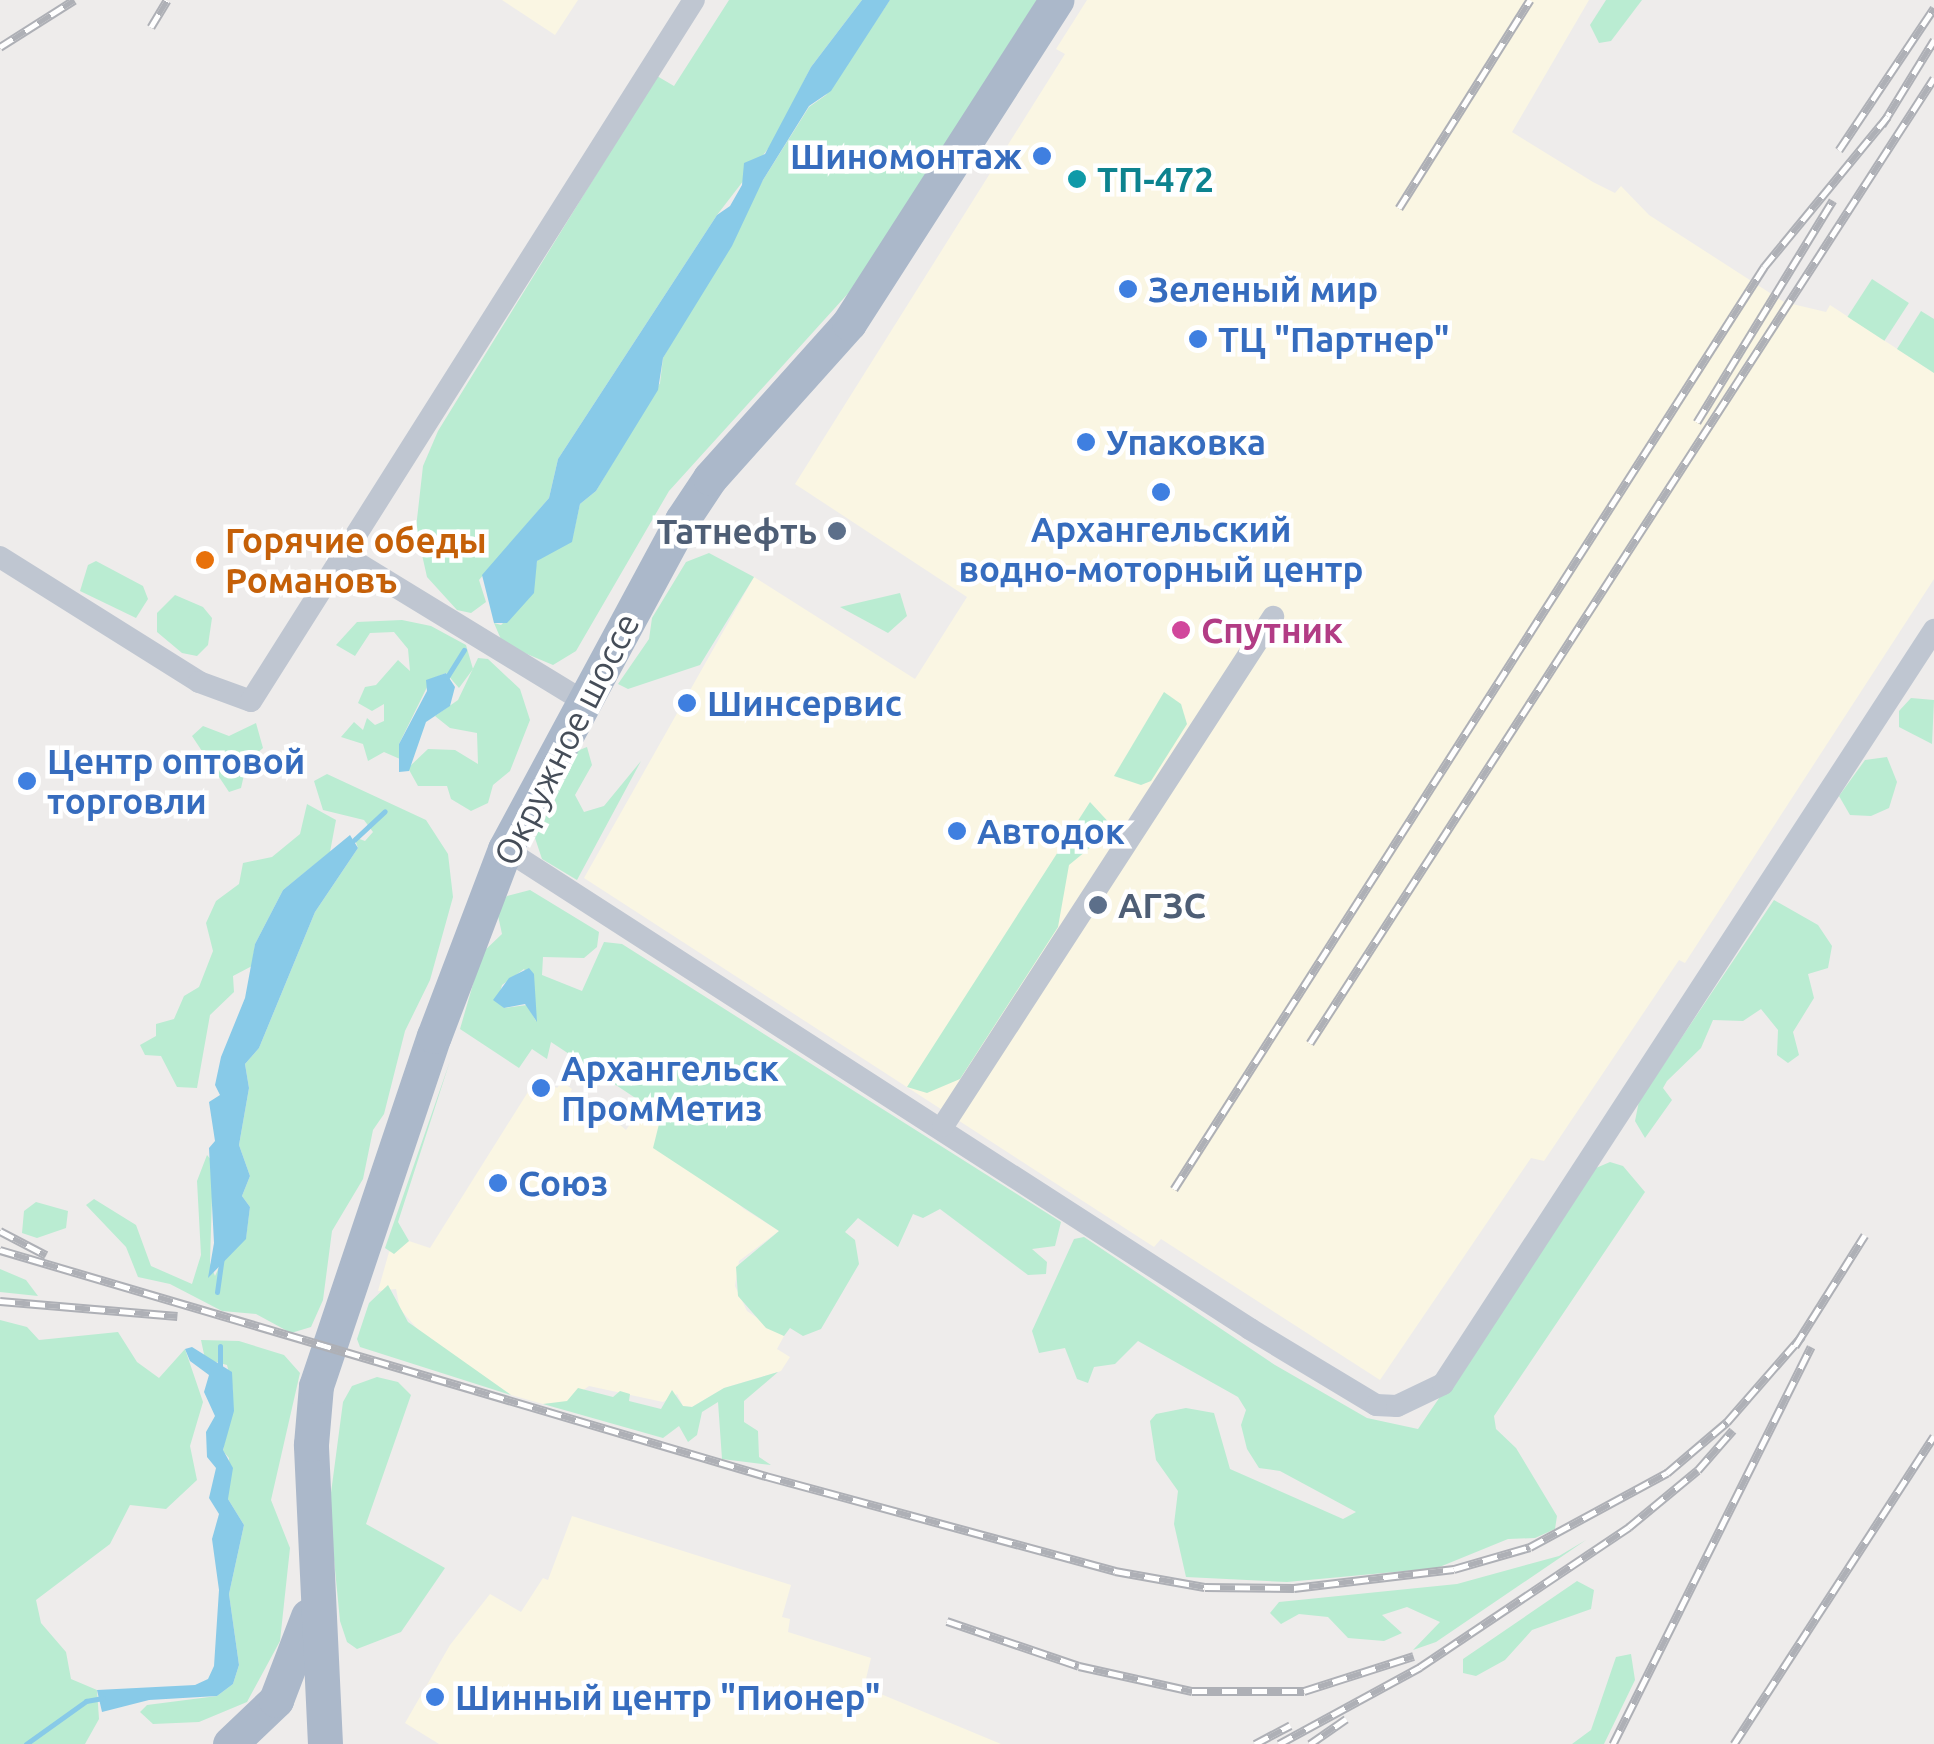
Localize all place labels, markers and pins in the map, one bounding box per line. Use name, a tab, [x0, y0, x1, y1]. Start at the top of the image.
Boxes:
place label: Шиномонтаж	[790, 135, 1022, 177]
marker: Шиномонтаж	[1031, 145, 1053, 167]
place label: ТП-472	[1097, 158, 1214, 200]
marker: ТП-472	[1066, 168, 1088, 190]
place label: Зеленый мир	[1148, 268, 1378, 310]
marker: Зеленый мир	[1117, 278, 1139, 300]
place label: ТЦ "Партнер"	[1218, 318, 1449, 360]
marker: ТЦ "Партнер"	[1187, 328, 1209, 350]
place label: Упаковка	[1106, 421, 1266, 463]
marker: Упаковка	[1075, 431, 1097, 453]
marker: Архангельский водно-моторный центр	[1150, 481, 1172, 503]
place label: Архангельский водно-моторный центр	[958, 508, 1364, 590]
place label: Татнефть	[657, 510, 817, 552]
place label: Горячие обеды Романовъ	[225, 519, 487, 601]
marker: Татнефть	[826, 520, 848, 542]
marker: Горячие обеды Романовъ	[194, 549, 216, 571]
place label: Спутник	[1201, 609, 1343, 651]
marker: Спутник	[1170, 619, 1192, 641]
place label: Шинсервис	[707, 682, 902, 724]
marker: Шинсервис	[676, 692, 698, 714]
place label: Центр оптовой торговли	[47, 740, 305, 822]
marker: Центр оптовой торговли	[16, 770, 38, 792]
place label: Автодок	[977, 810, 1125, 852]
marker: Автодок	[946, 820, 968, 842]
place label: АГЗС	[1118, 884, 1206, 926]
marker: АГЗС	[1087, 894, 1109, 916]
place label: Архангельск ПромМетиз	[561, 1047, 779, 1129]
marker: Архангельск ПромМетиз	[530, 1077, 552, 1099]
place label: Союз	[518, 1162, 608, 1204]
marker: Союз	[487, 1172, 509, 1194]
place label: Шинный центр "Пионер"	[455, 1676, 880, 1718]
marker: Шинный центр "Пионер"	[424, 1686, 446, 1708]

